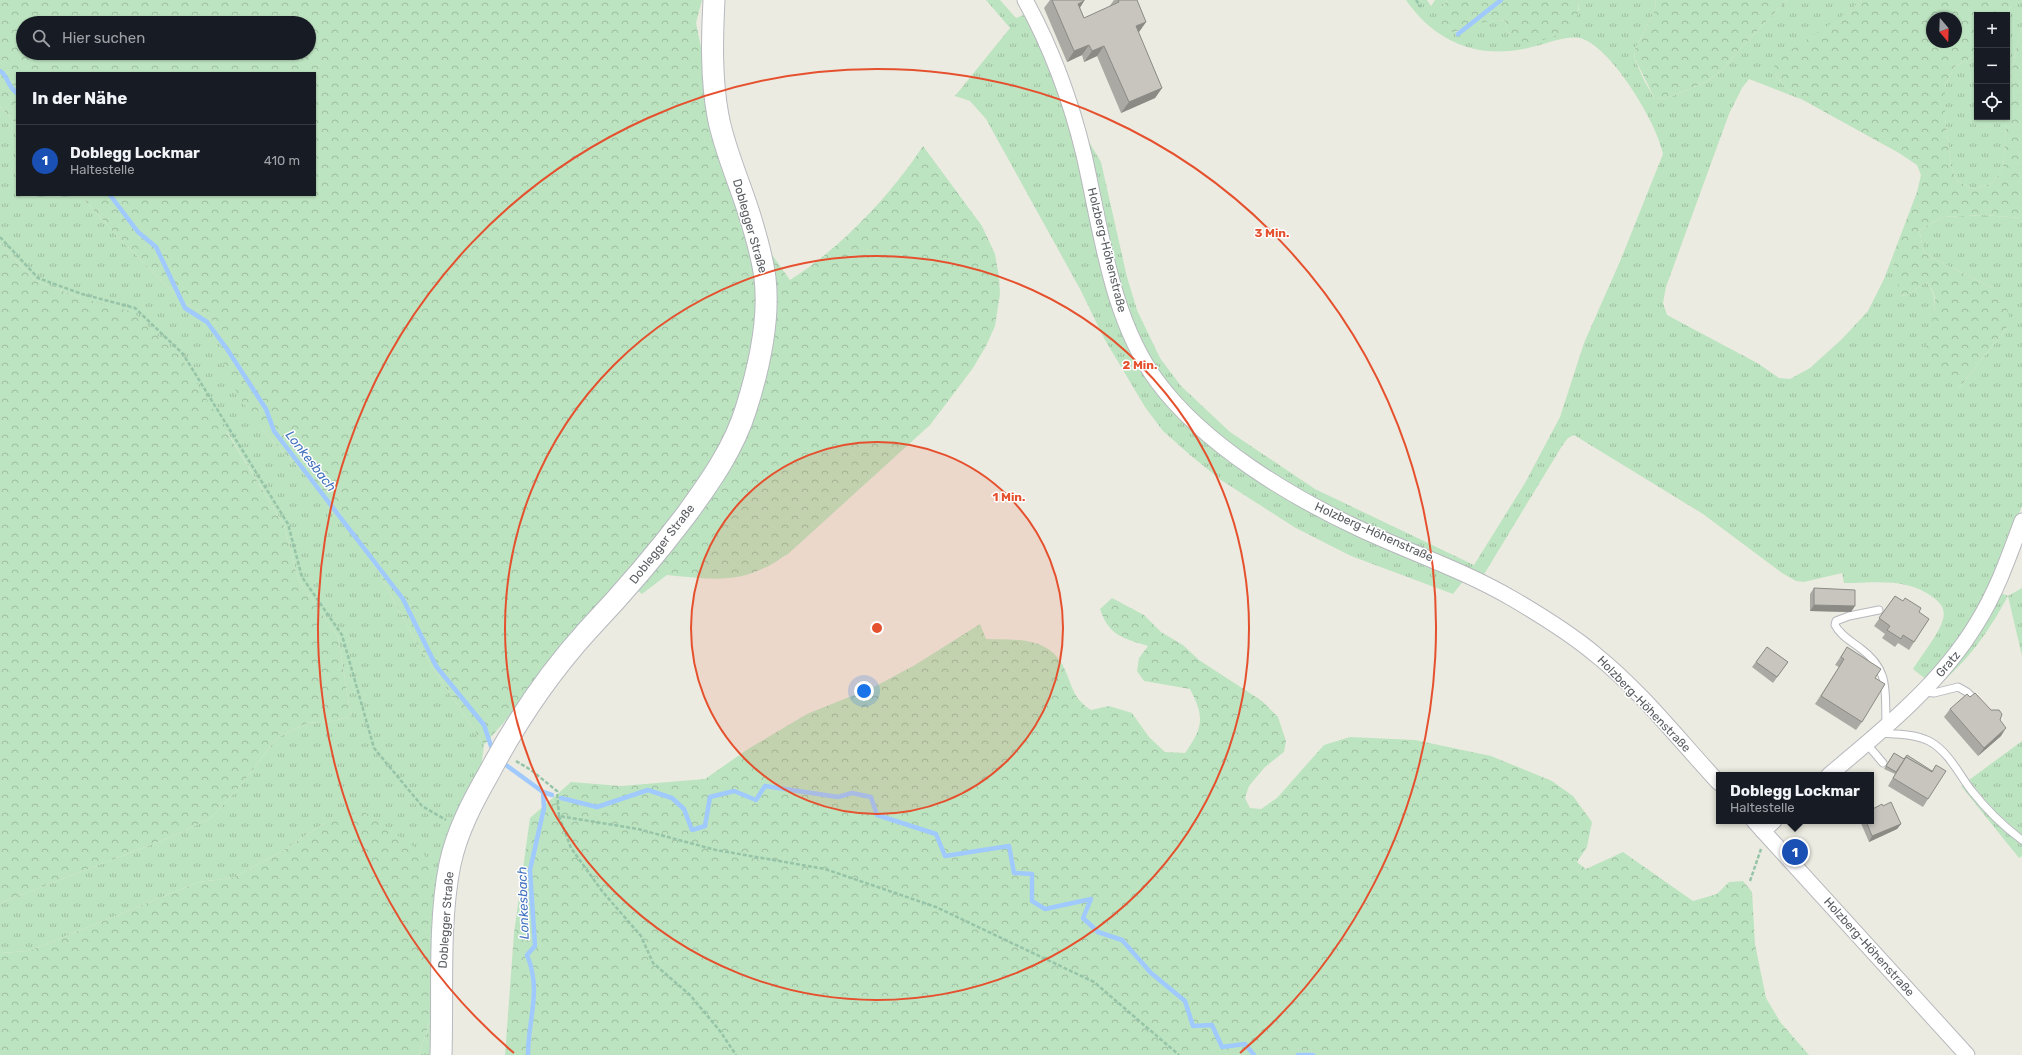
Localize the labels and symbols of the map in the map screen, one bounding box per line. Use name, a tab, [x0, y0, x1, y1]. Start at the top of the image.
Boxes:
north arrow	[1926, 12, 1962, 48]
street label: Doblegger Straße	[730, 177, 770, 275]
street label: Holzberg-Höhenstraße	[1085, 186, 1129, 314]
text: 3 Min.	[1255, 226, 1289, 240]
text: 2 Min.	[1123, 358, 1157, 372]
water label: Lonkesbach	[283, 428, 339, 494]
text: 1 Min.	[992, 490, 1026, 504]
street label: Holzberg-Höhenstraße	[1313, 500, 1436, 565]
street label: Doblegger Straße	[627, 501, 698, 587]
centre of rings	[870, 621, 884, 635]
street label: Gratz	[1933, 648, 1963, 680]
street label: Holzberg-Höhenstraße	[1594, 653, 1694, 755]
your location	[854, 681, 874, 701]
pin: 1	[1782, 837, 1808, 867]
water label: Lonkesbach	[514, 866, 532, 940]
street label: Doblegger Straße	[436, 871, 456, 969]
street label: Holzberg-Höhenstraße	[1821, 895, 1917, 999]

